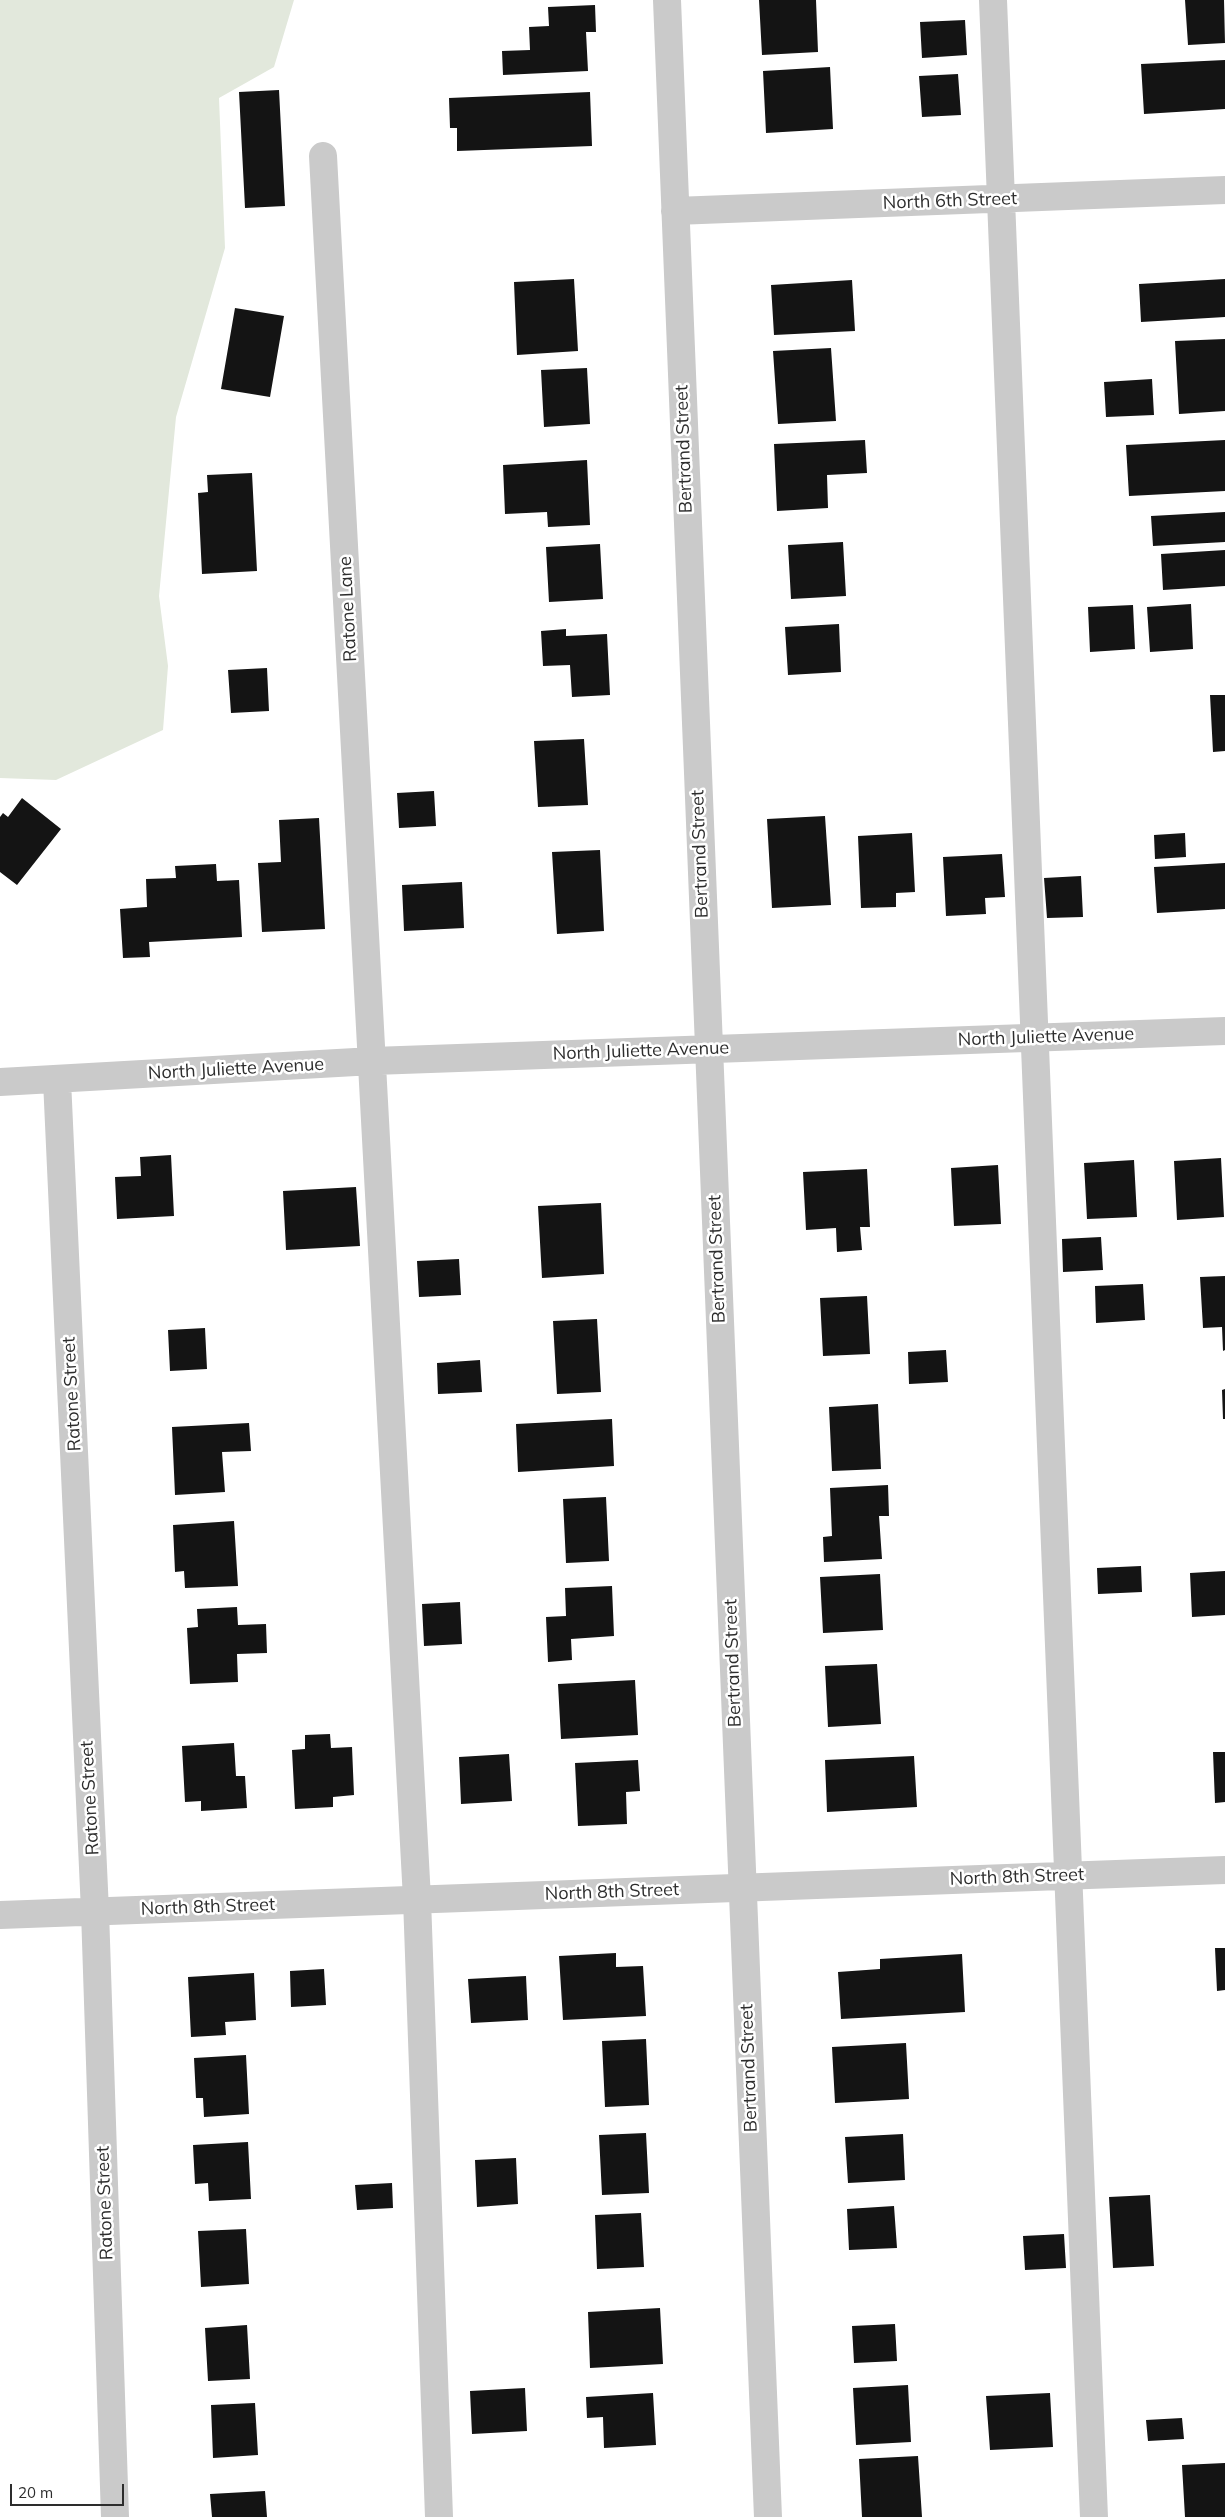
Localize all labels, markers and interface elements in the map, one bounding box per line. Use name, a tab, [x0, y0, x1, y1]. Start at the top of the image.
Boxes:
street label: North 6th Street	[882, 188, 1018, 214]
street label: Bertrand Street	[671, 384, 697, 514]
street label: Ratone Lane	[334, 556, 362, 662]
street label: Bertrand Street	[687, 789, 713, 919]
street label: North Juliette Avenue	[957, 1023, 1135, 1051]
street label: North Juliette Avenue	[552, 1037, 730, 1065]
street label: North Juliette Avenue	[147, 1054, 325, 1084]
street label: Bertrand Street	[704, 1194, 730, 1324]
street label: Ratone Street	[58, 1336, 86, 1452]
street label: Bertrand Street	[720, 1598, 746, 1728]
street label: Ratone Street	[76, 1740, 104, 1856]
street label: North 8th Street	[949, 1864, 1085, 1890]
street label: North 8th Street	[544, 1879, 680, 1905]
street label: North 8th Street	[140, 1894, 276, 1920]
street label: Bertrand Street	[736, 2003, 762, 2133]
street label: Ratone Street	[92, 2145, 118, 2261]
scale bar	[12, 2474, 126, 2506]
text: 20 m	[18, 2483, 53, 2502]

